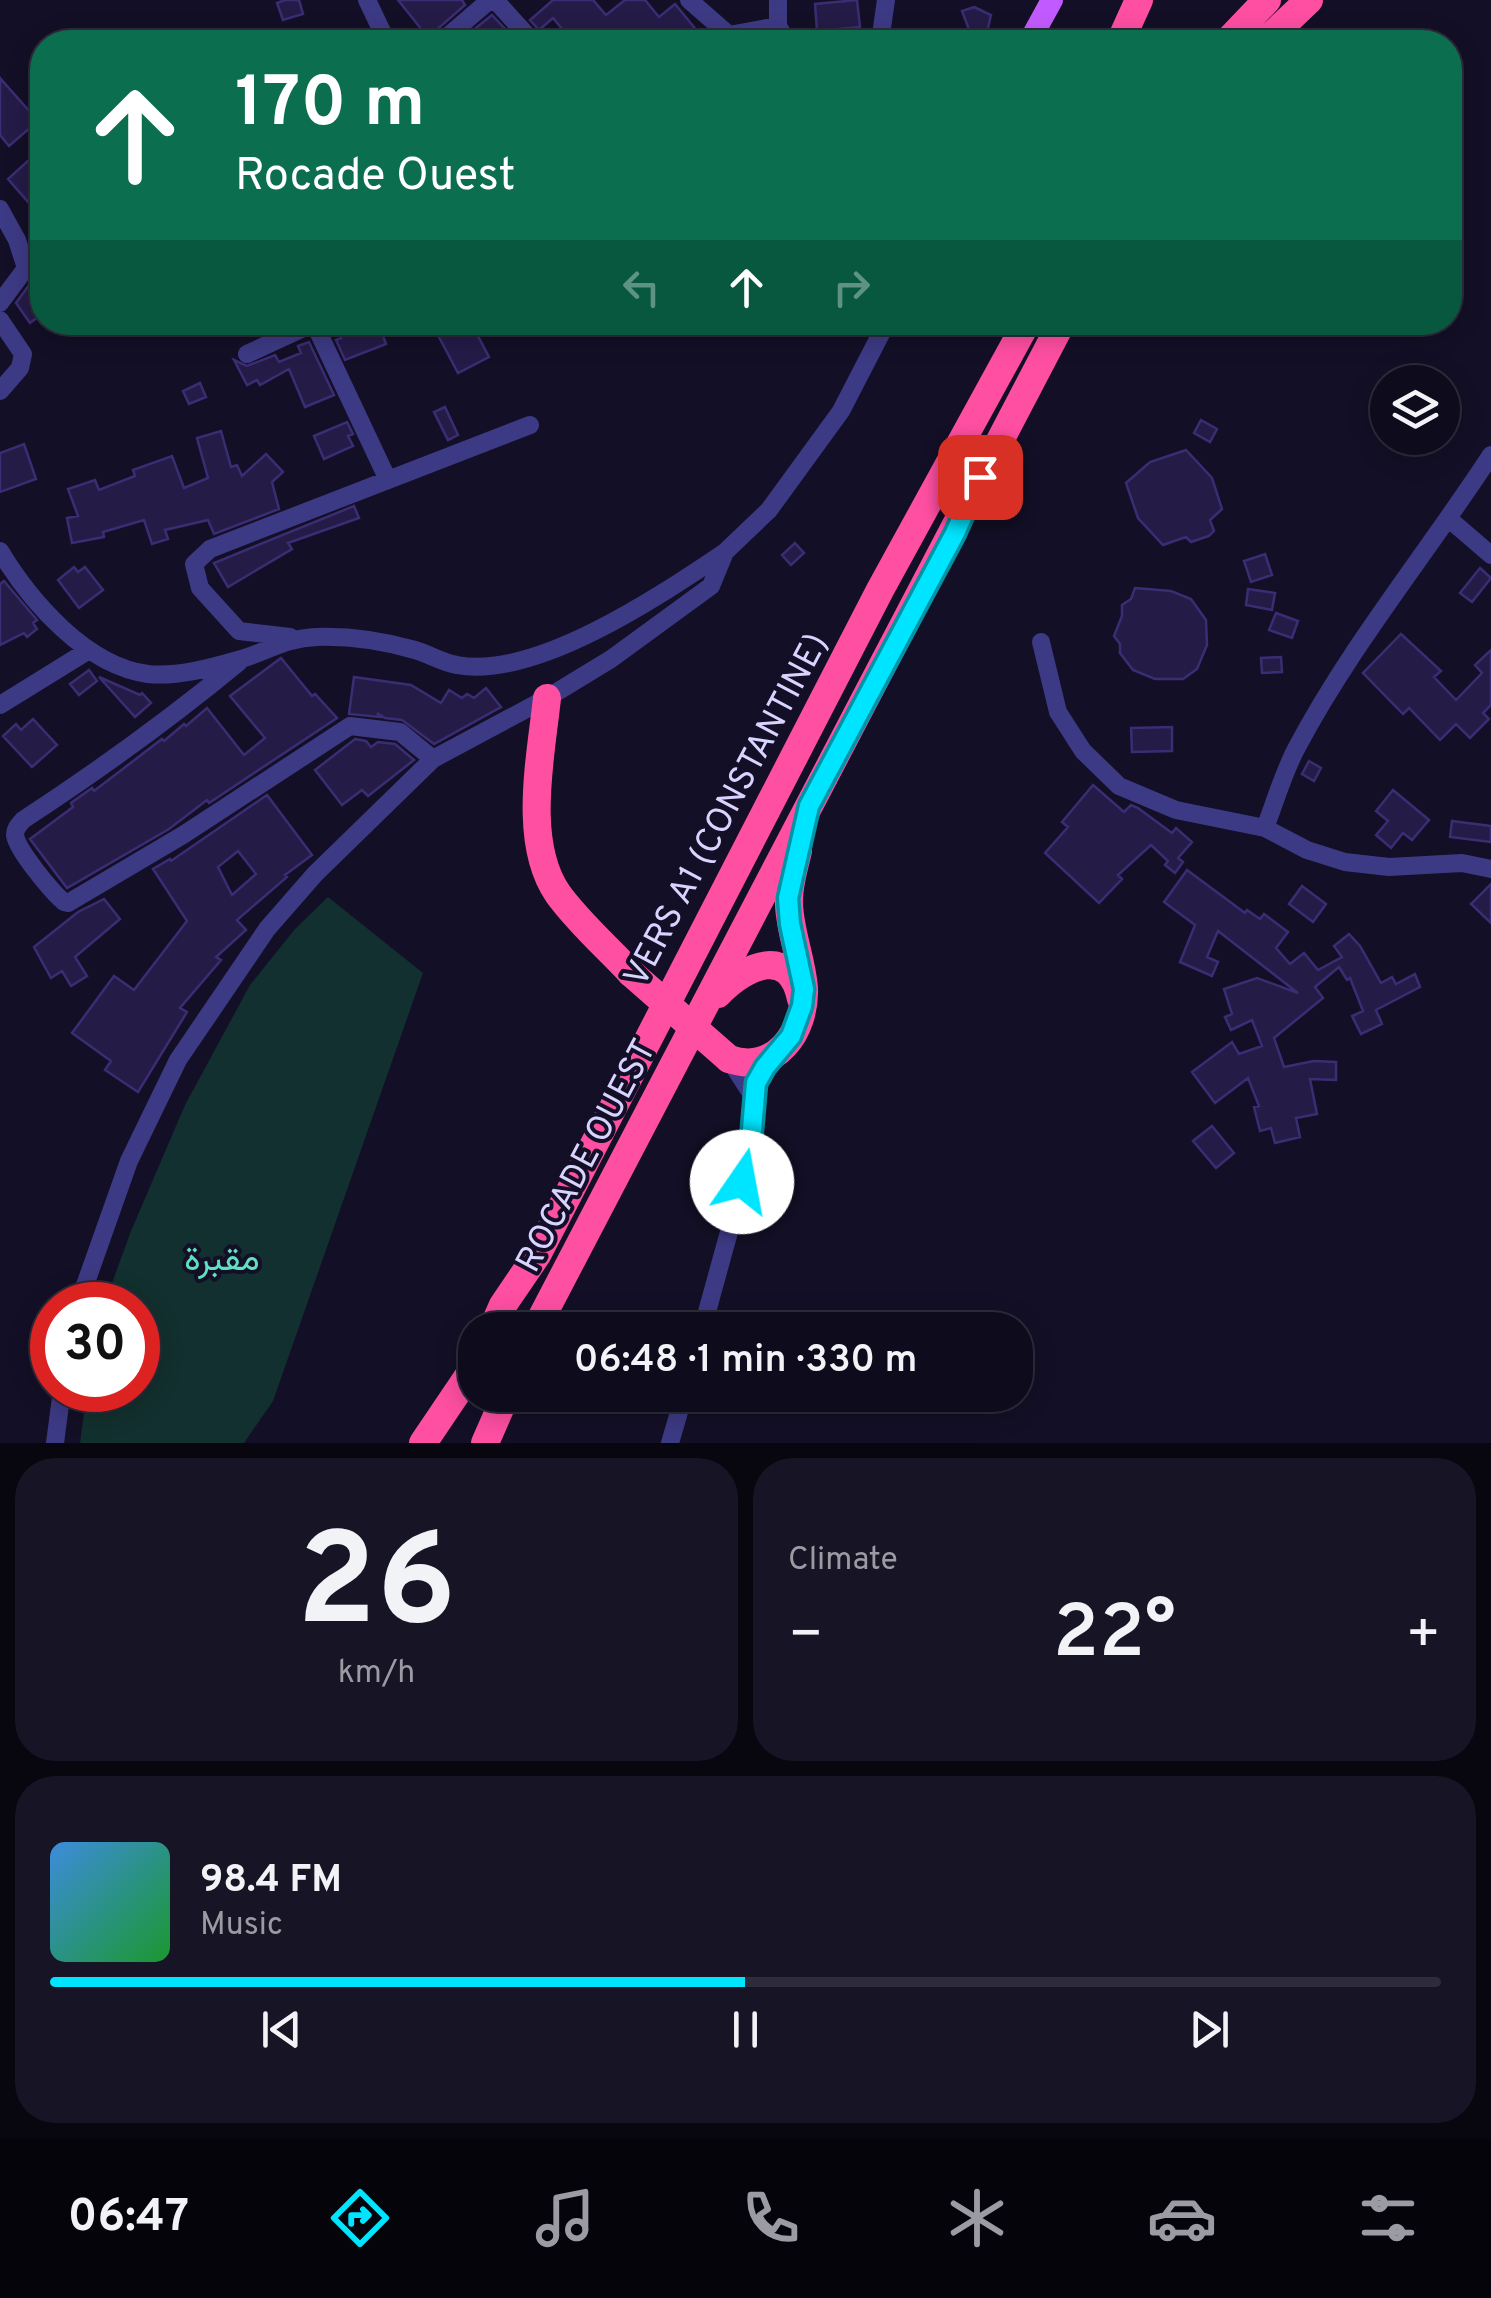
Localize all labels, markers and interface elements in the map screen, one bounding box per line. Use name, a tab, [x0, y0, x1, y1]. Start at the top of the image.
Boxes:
text: 170 m	[235, 62, 425, 151]
icon: ahead	[70, 70, 200, 200]
text: Rocade Ouest	[235, 149, 516, 206]
icon: left	[614, 260, 669, 315]
icon: ahead	[719, 260, 774, 315]
icon: right	[824, 260, 879, 315]
map controls	[1370, 365, 1460, 455]
button: layers	[1370, 365, 1460, 455]
pin	[938, 435, 1023, 520]
icon: arrive	[953, 450, 1008, 505]
street label: VERS A1 (CONSTANTINE)	[616, 626, 840, 995]
street label: ROCADE OUEST	[508, 1032, 668, 1280]
position arrow	[690, 1130, 794, 1234]
park label: مقبرة	[184, 1239, 260, 1283]
speed limit sign: 30	[30, 1282, 160, 1412]
text: 06:48 · 1 min · 330 m	[574, 1337, 917, 1386]
text: 26	[297, 1506, 456, 1671]
text: Climate	[788, 1541, 898, 1581]
text: 22°	[1053, 1589, 1176, 1684]
text: −	[788, 1602, 823, 1672]
text: +	[1406, 1602, 1441, 1672]
text: km/h	[338, 1654, 415, 1694]
text: 98.4 FM	[200, 1857, 342, 1906]
text: Music	[200, 1906, 283, 1946]
icon: previous	[254, 2002, 309, 2057]
icon: pause	[718, 2002, 773, 2057]
icon: next	[1182, 2002, 1237, 2057]
icon: directions	[325, 2183, 395, 2253]
icon: music	[530, 2183, 600, 2253]
icon: phone	[736, 2183, 806, 2253]
icon: climate	[942, 2183, 1012, 2253]
icon: car	[1147, 2183, 1217, 2253]
icon: filters	[1353, 2183, 1423, 2253]
text: 06:47	[68, 2190, 189, 2247]

